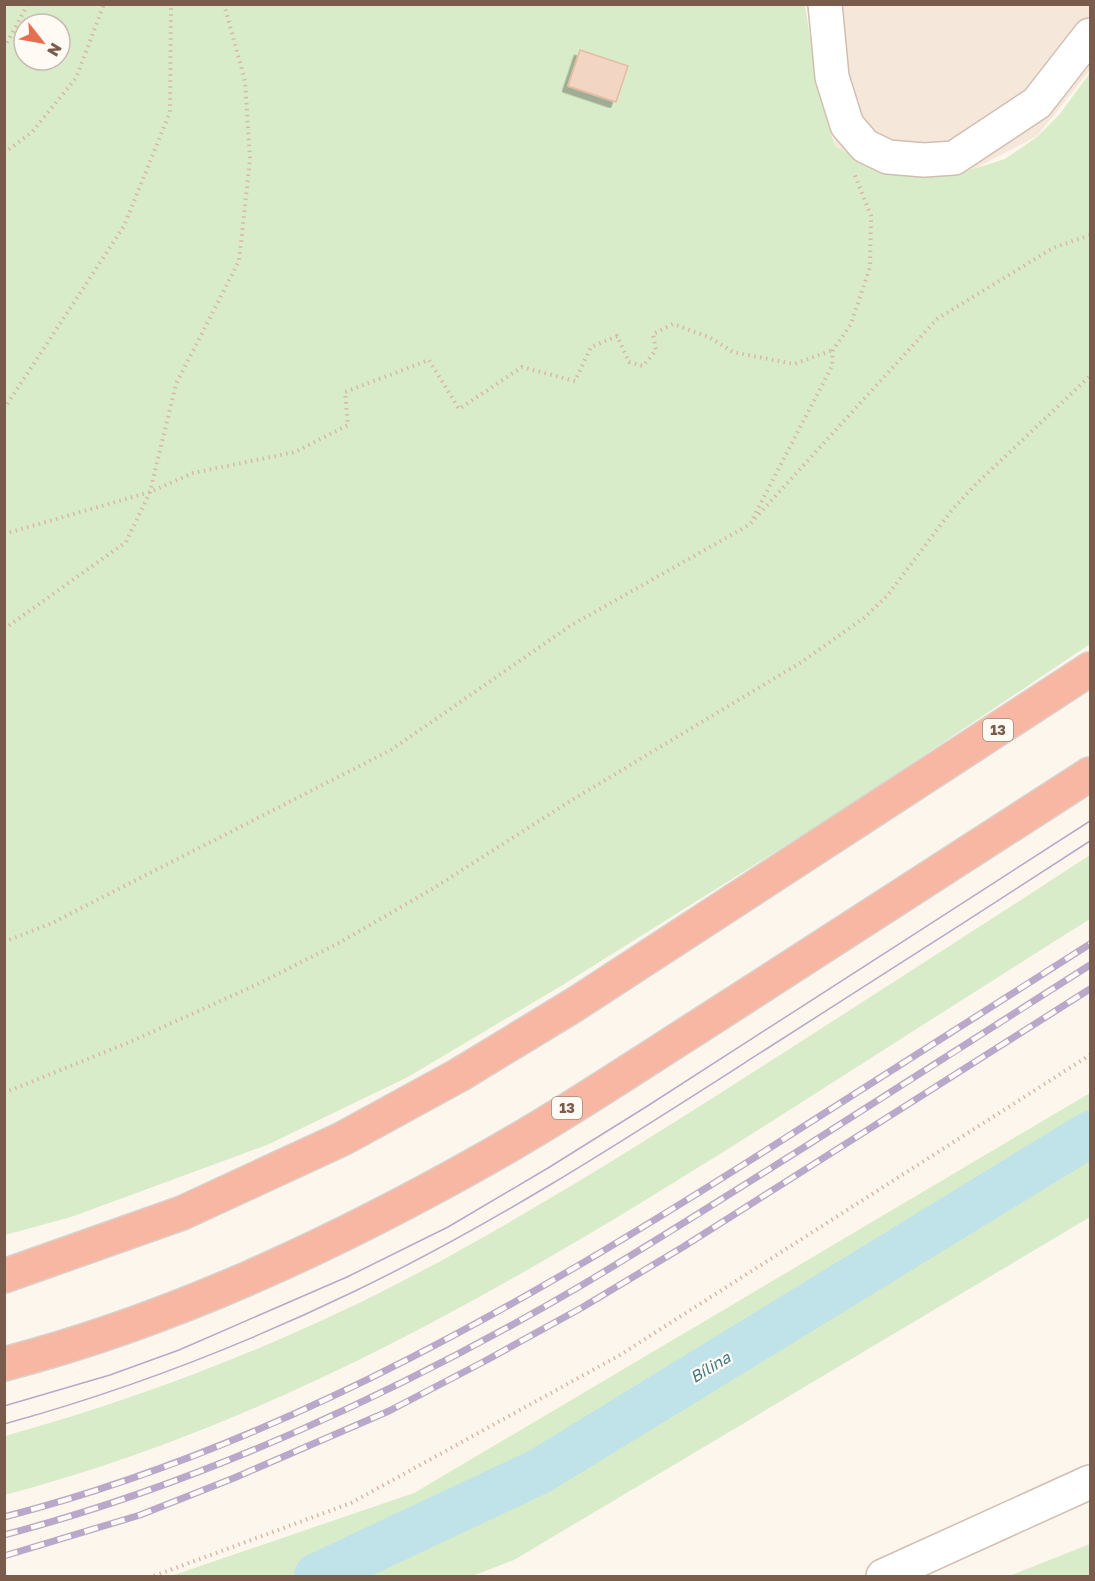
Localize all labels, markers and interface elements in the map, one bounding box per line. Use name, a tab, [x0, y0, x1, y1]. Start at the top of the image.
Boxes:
north arrow	[12, 12, 72, 72]
text: N	[43, 39, 67, 60]
road number: 13	[983, 719, 1013, 741]
road number: 13	[552, 1097, 582, 1119]
water label: Bílina	[686, 1347, 735, 1387]

